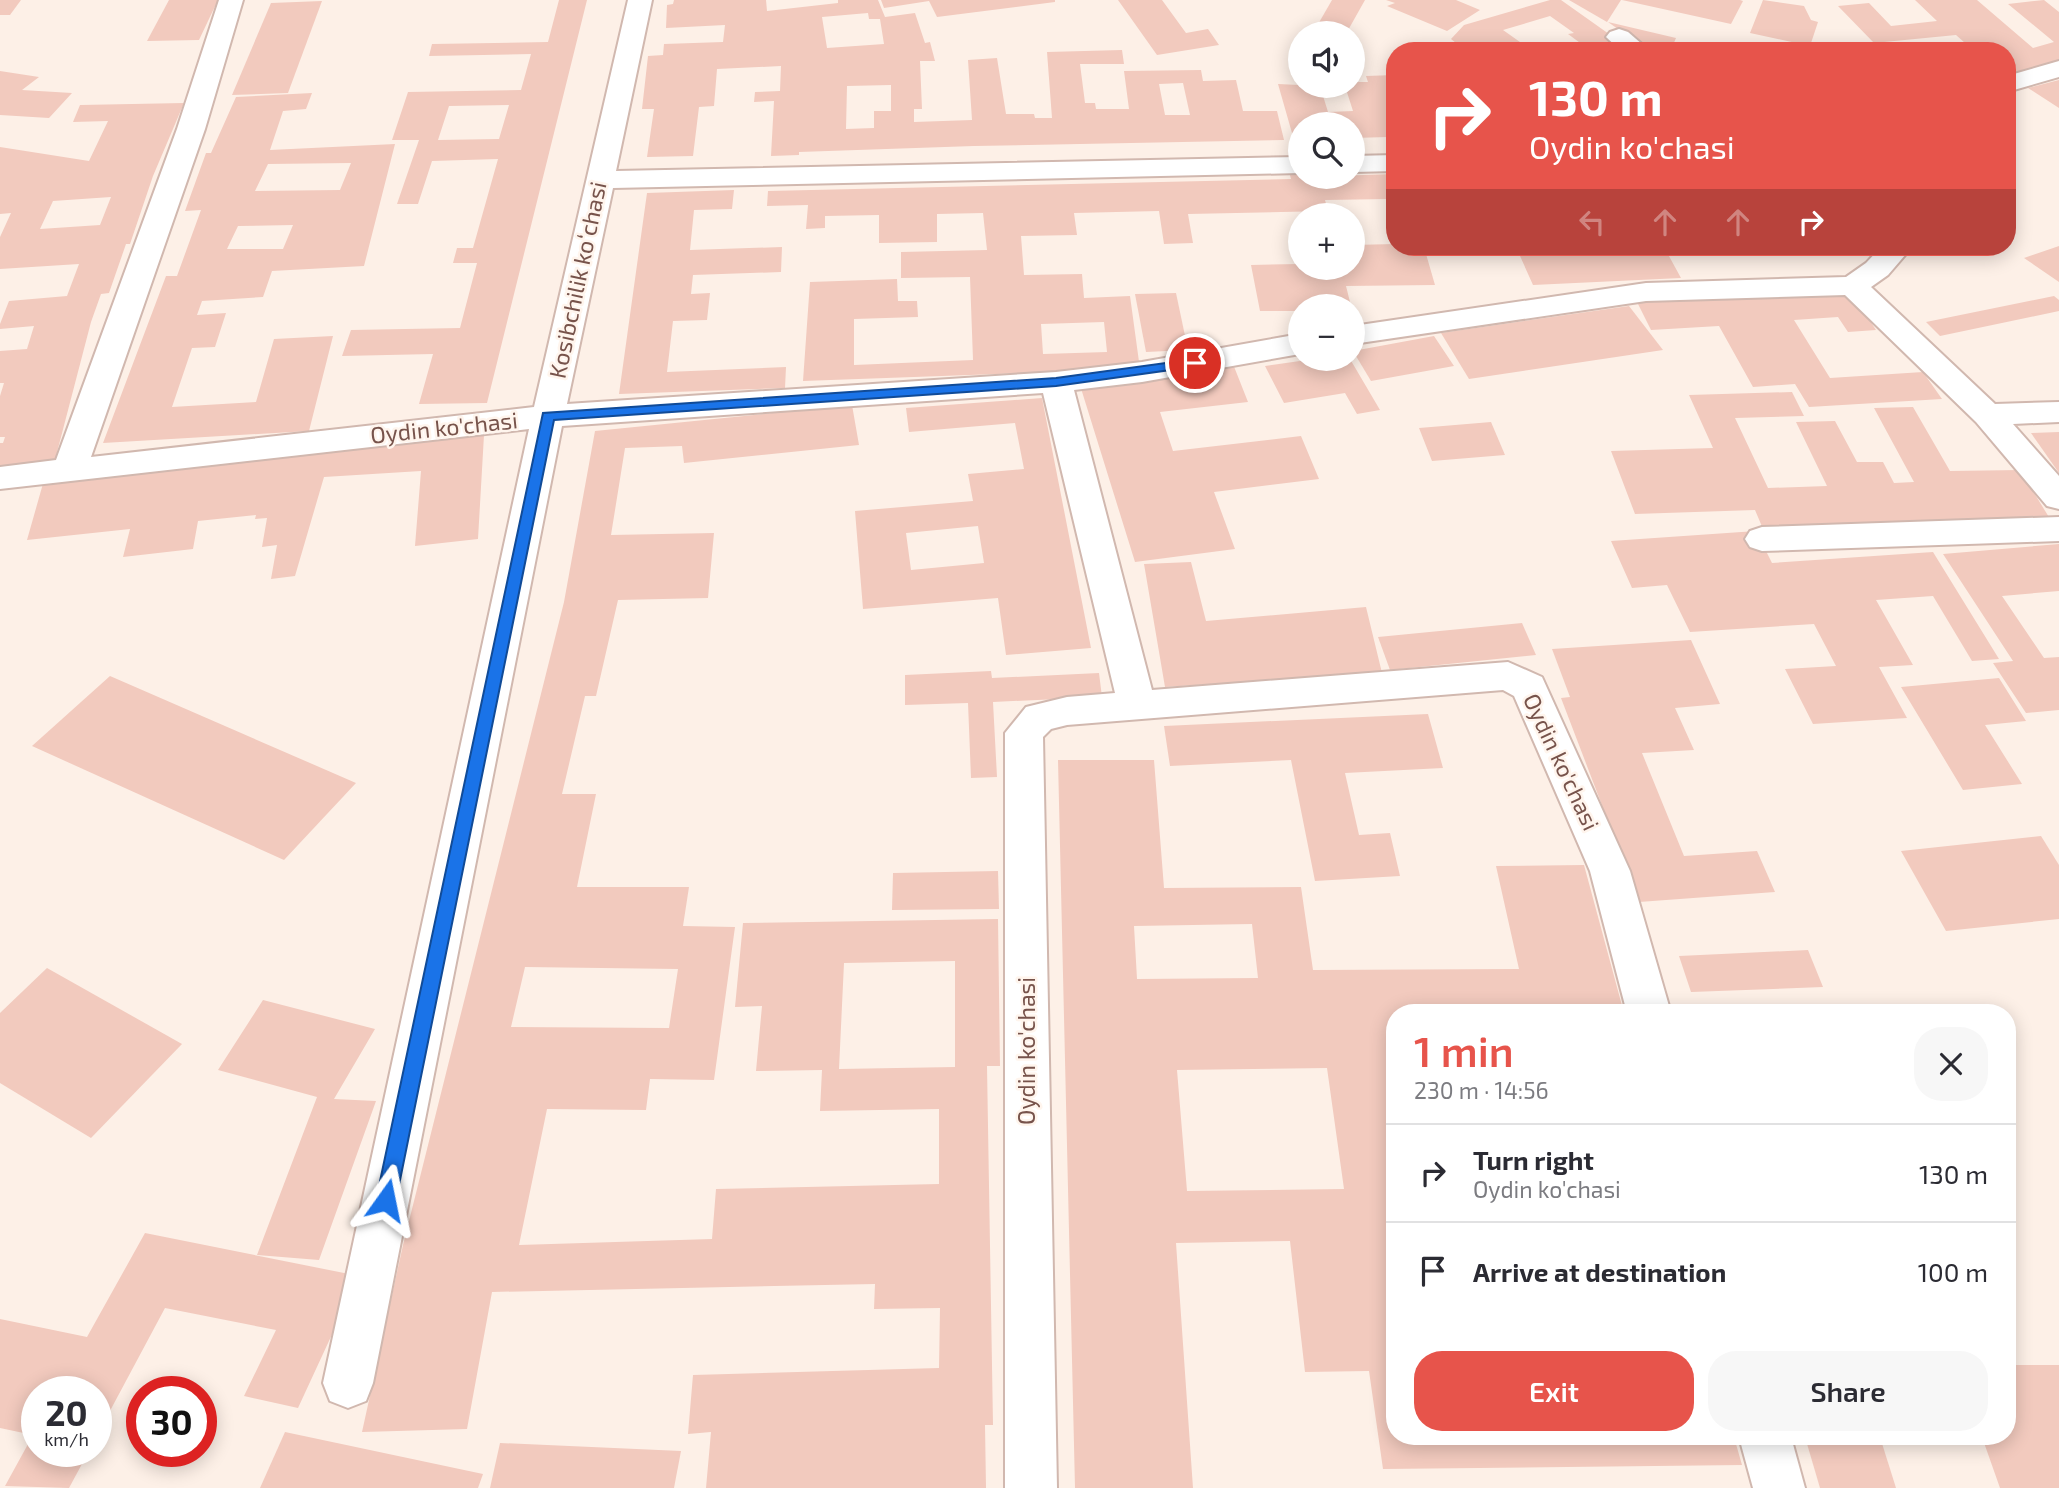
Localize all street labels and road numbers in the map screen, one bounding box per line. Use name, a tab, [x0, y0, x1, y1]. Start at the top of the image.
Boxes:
street label: Kosibchilik koʻchasi	[542, 179, 612, 381]
street label: Oydin ko'chasi	[369, 405, 519, 449]
street label: Oydin ko'chasi	[1518, 689, 1606, 834]
street label: Oydin ko'chasi	[1012, 977, 1040, 1125]

